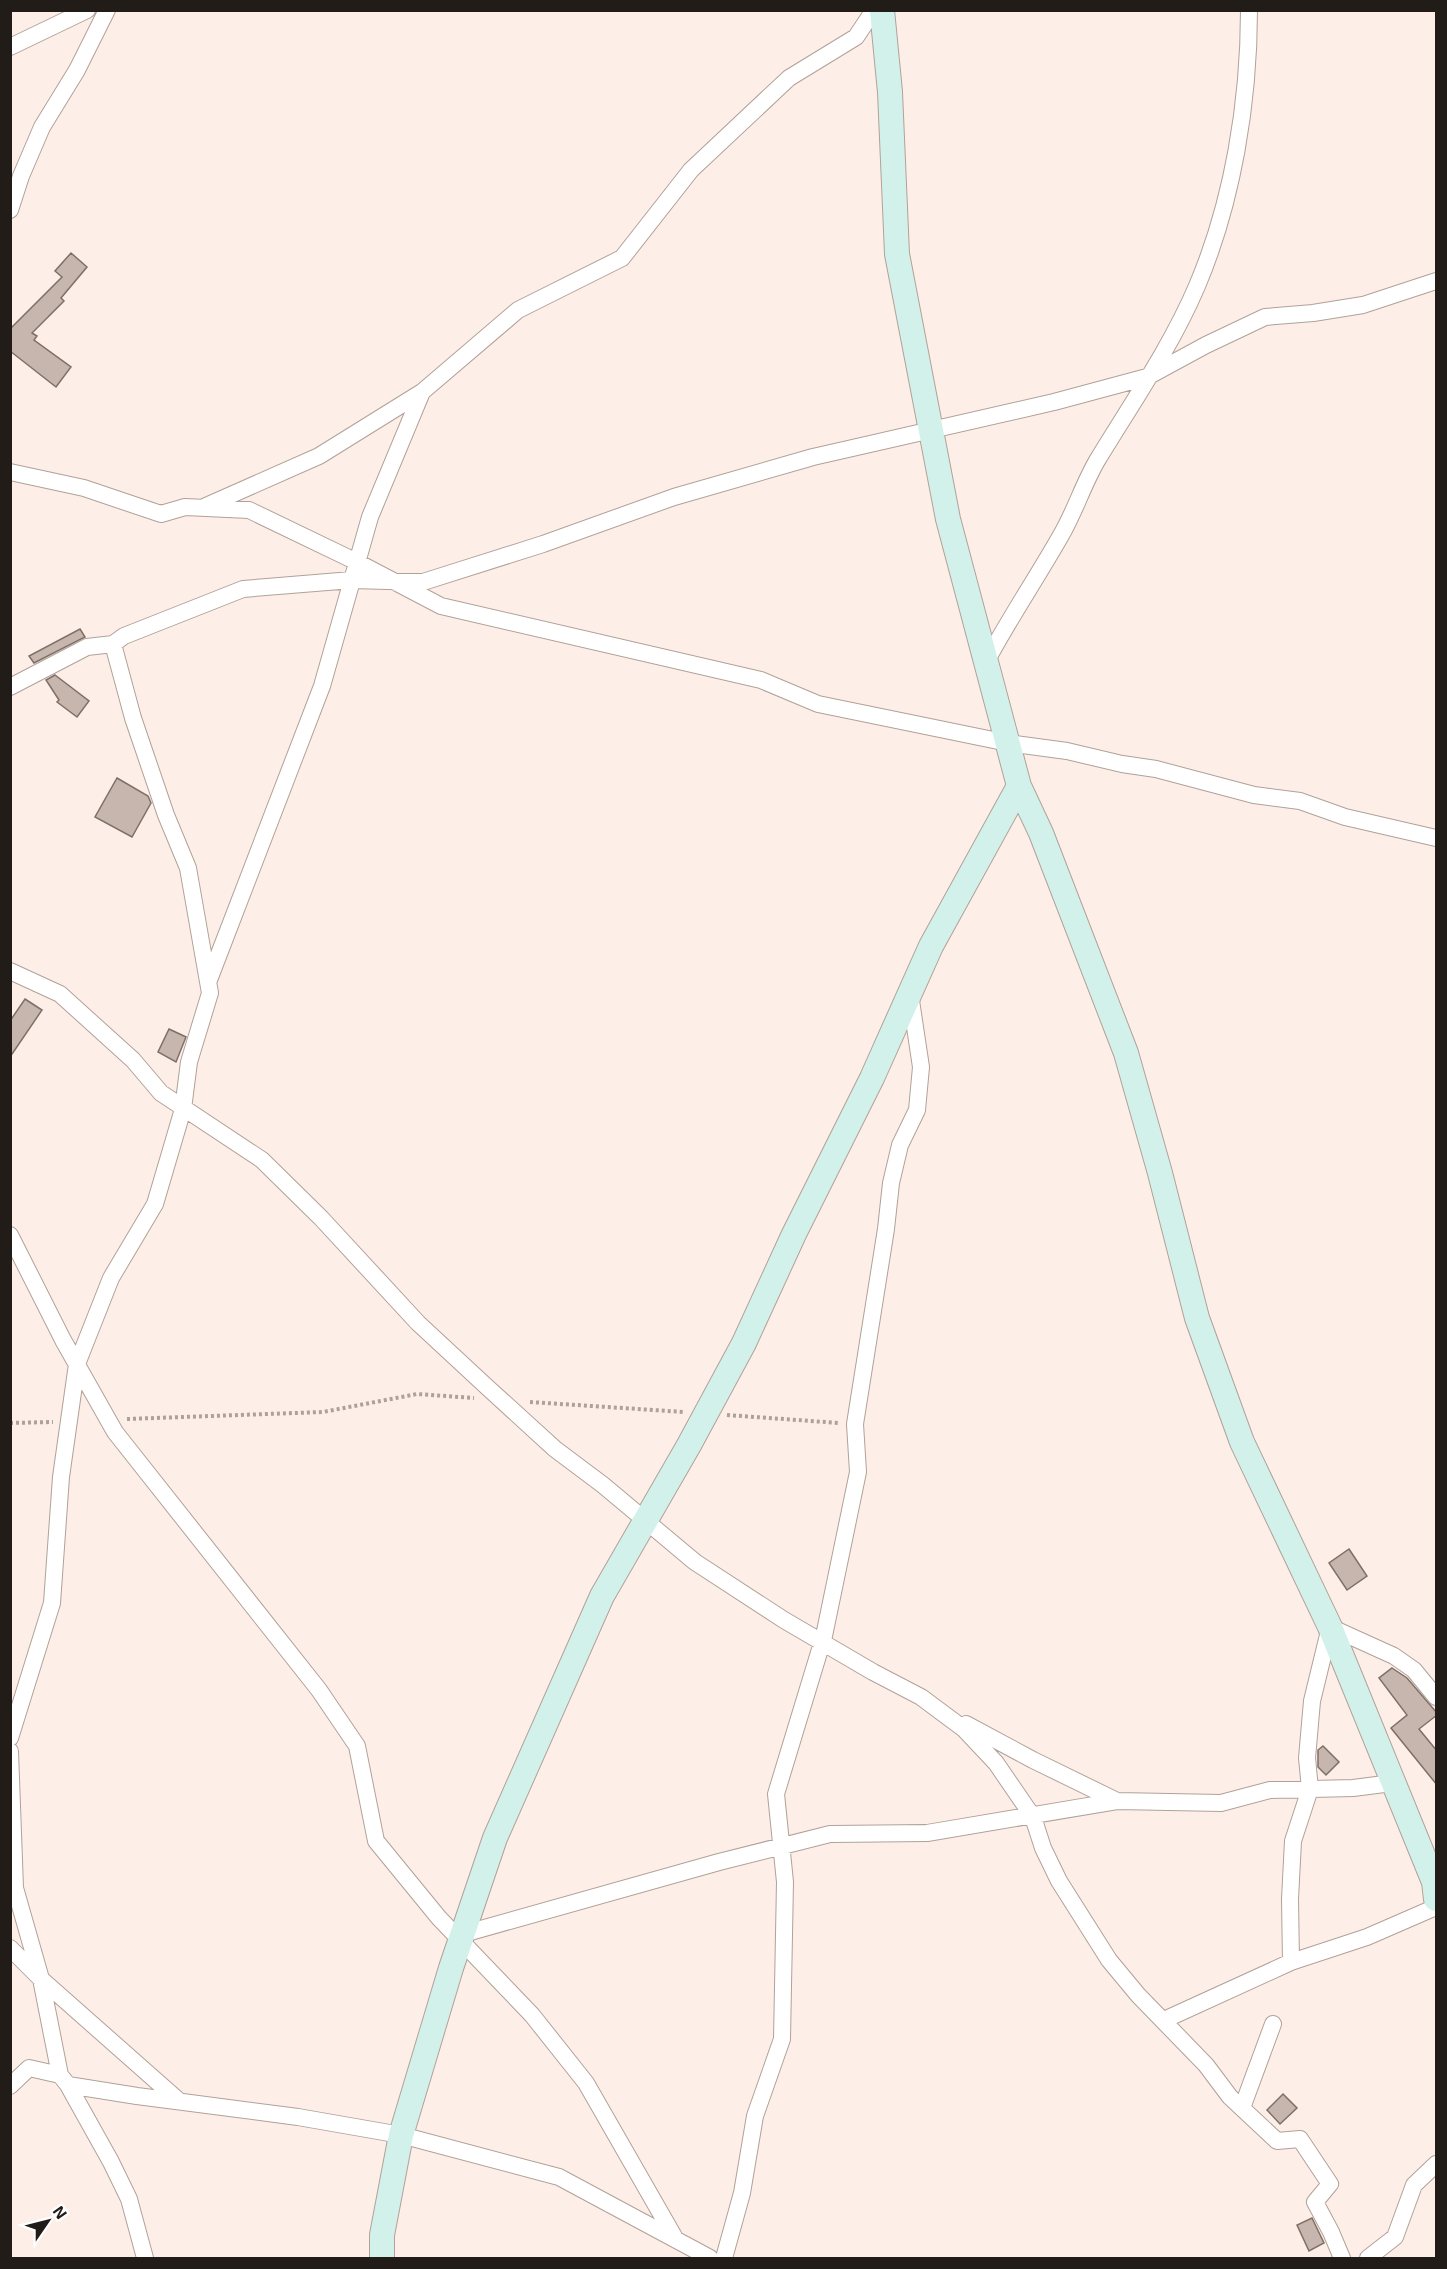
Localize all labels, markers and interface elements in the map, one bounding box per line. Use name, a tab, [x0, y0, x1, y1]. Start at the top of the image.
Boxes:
north arrow	[18, 2191, 78, 2251]
text: N	[50, 2202, 72, 2222]

